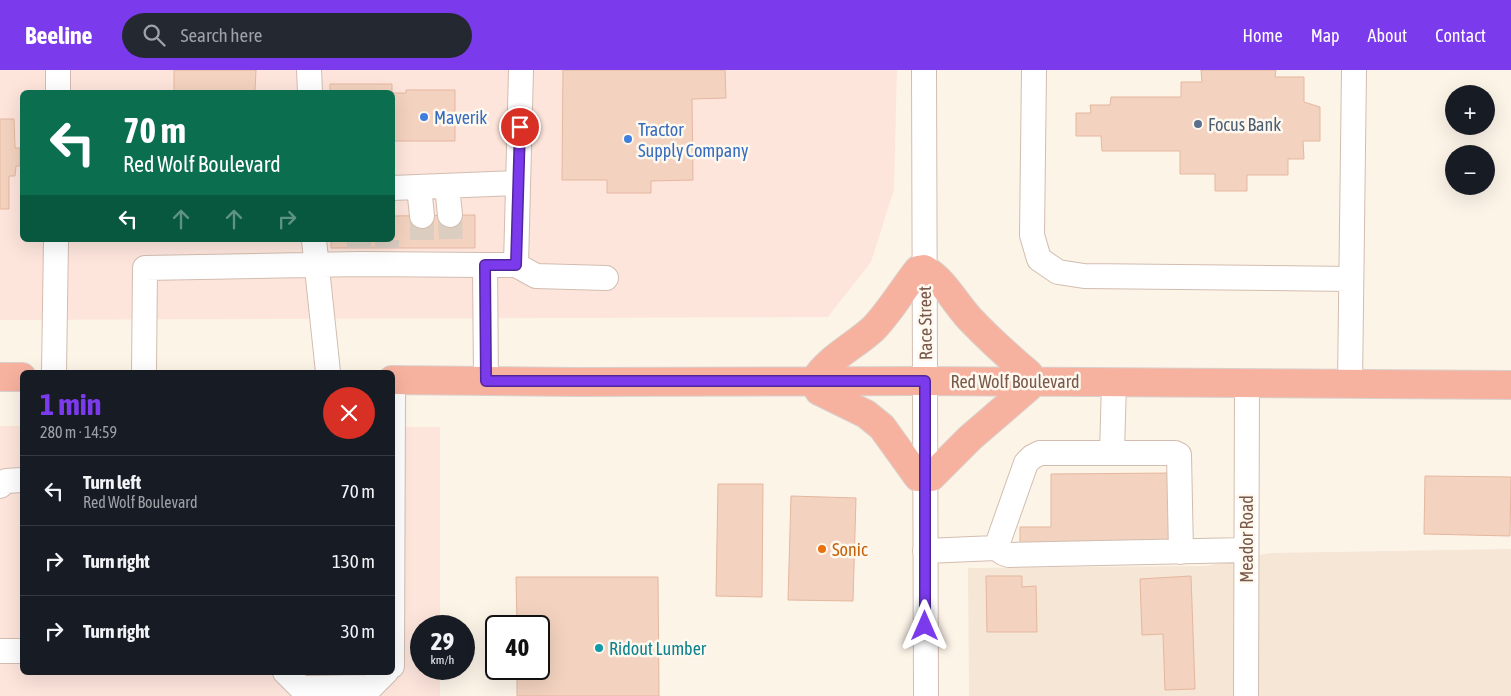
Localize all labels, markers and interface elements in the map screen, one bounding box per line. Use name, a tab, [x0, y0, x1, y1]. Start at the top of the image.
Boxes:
search box	[122, 13, 472, 58]
icon: search	[140, 21, 168, 49]
text: Beeline	[25, 22, 92, 49]
text: Search here	[180, 24, 262, 46]
text: Home	[1243, 25, 1283, 46]
text: Map	[1311, 25, 1340, 46]
text: About	[1368, 25, 1407, 46]
text: Contact	[1435, 25, 1486, 46]
map controls	[1445, 85, 1495, 195]
button: +	[1445, 85, 1495, 135]
pin	[499, 106, 541, 148]
place label: Maverik	[434, 107, 487, 128]
icon: left	[40, 110, 105, 175]
text: 70 m	[123, 110, 186, 150]
marker: Maverik	[418, 111, 430, 123]
icon: arrive	[506, 113, 534, 141]
place label: Focus Bank	[1208, 114, 1281, 135]
marker: Focus Bank	[1192, 118, 1204, 130]
place label: Tractor Supply Company	[638, 119, 748, 161]
marker: Tractor Supply Company	[622, 133, 634, 145]
button: −	[1445, 145, 1495, 195]
text: Red Wolf Boulevard	[123, 151, 281, 177]
icon: left	[114, 205, 142, 233]
icon: ahead	[167, 205, 195, 233]
icon: ahead	[220, 205, 248, 233]
icon: right	[273, 205, 301, 233]
street label: Race Street	[914, 286, 936, 360]
street label: Red Wolf Boulevard	[951, 371, 1079, 392]
text: 1 min	[40, 387, 101, 421]
button: close	[323, 387, 375, 439]
text: 280 m · 14:59	[40, 423, 117, 441]
text: Turn left	[83, 471, 141, 493]
icon: left	[40, 477, 68, 505]
text: 70 m	[341, 480, 375, 502]
text: Red Wolf Boulevard	[83, 493, 198, 511]
street label: Meador Road	[1236, 495, 1257, 583]
place label: Sonic	[832, 539, 868, 560]
marker: Sonic	[816, 543, 828, 555]
icon: right	[40, 547, 68, 575]
text: Turn right	[83, 550, 150, 572]
text: 130 m	[332, 550, 375, 572]
position arrow	[898, 599, 950, 651]
speed limit sign: 40	[485, 615, 550, 680]
icon: right	[40, 617, 68, 645]
text: Turn right	[83, 620, 150, 642]
text: 30 m	[341, 620, 375, 642]
text: 29	[431, 627, 454, 655]
place label: Ridout Lumber	[609, 638, 707, 659]
marker: Ridout Lumber	[593, 642, 605, 654]
text: km/h	[431, 653, 454, 667]

